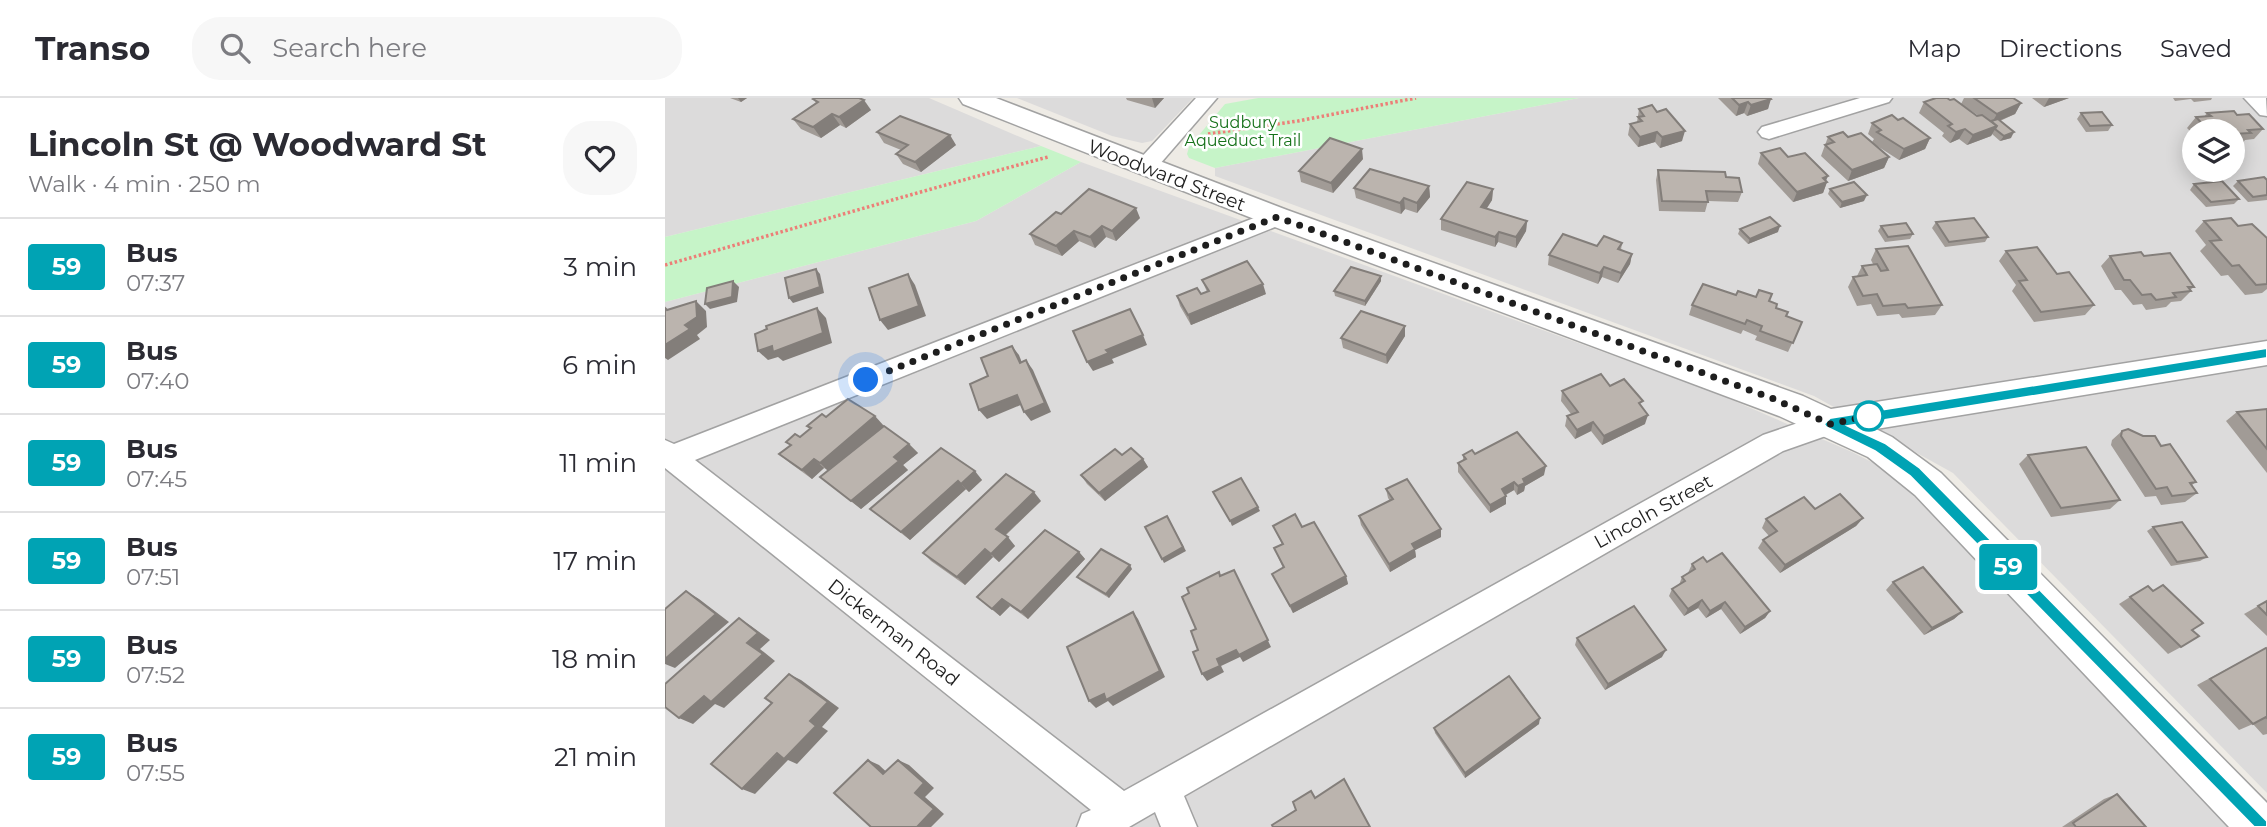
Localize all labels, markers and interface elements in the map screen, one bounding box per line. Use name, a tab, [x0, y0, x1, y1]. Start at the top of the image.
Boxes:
search box	[192, 17, 682, 80]
text: Transo	[35, 28, 150, 68]
icon: search	[216, 29, 254, 67]
text: Search here	[272, 32, 427, 64]
text: Map	[1908, 34, 1961, 63]
text: Directions	[1999, 34, 2122, 63]
text: Saved	[2160, 34, 2232, 63]
park label: Sudbury Aqueduct Trail	[1185, 113, 1301, 150]
map controls	[2182, 119, 2245, 182]
button: layers	[2182, 119, 2245, 182]
button: heart	[563, 121, 637, 195]
text: Lincoln St @ Woodward St	[28, 124, 487, 164]
street label: Woodward Street	[1085, 135, 1249, 216]
text: Walk · 4 min · 250 m	[28, 170, 261, 198]
text: Bus	[126, 237, 178, 269]
text: 3 min	[563, 251, 637, 283]
text: 59	[52, 252, 81, 281]
text: 07:37	[126, 269, 185, 297]
text: Bus	[126, 335, 178, 367]
text: 6 min	[562, 349, 637, 381]
text: 59	[52, 350, 81, 379]
your location	[848, 362, 883, 397]
text: 07:40	[126, 367, 189, 395]
unlabelled marker	[1854, 401, 1884, 431]
text: Bus	[126, 433, 178, 465]
text: 11 min	[559, 447, 637, 479]
text: 59	[52, 448, 81, 477]
text: 07:45	[126, 465, 187, 493]
street label: Lincoln Street	[1590, 469, 1717, 553]
text: Bus	[126, 531, 178, 563]
line badge: 59	[1977, 544, 2039, 590]
text: 17 min	[553, 545, 637, 577]
text: 59	[52, 546, 81, 575]
text: 59	[1993, 552, 2023, 581]
text: 07:51	[126, 563, 180, 591]
street label: Dickerman Road	[824, 574, 964, 691]
text: Bus	[126, 629, 178, 661]
text: 18 min	[552, 643, 637, 675]
text: 59	[52, 644, 81, 673]
text: 07:52	[126, 661, 185, 689]
text: Bus	[126, 727, 178, 759]
text: 21 min	[554, 741, 637, 773]
text: 59	[52, 742, 81, 771]
text: 07:55	[126, 759, 185, 787]

